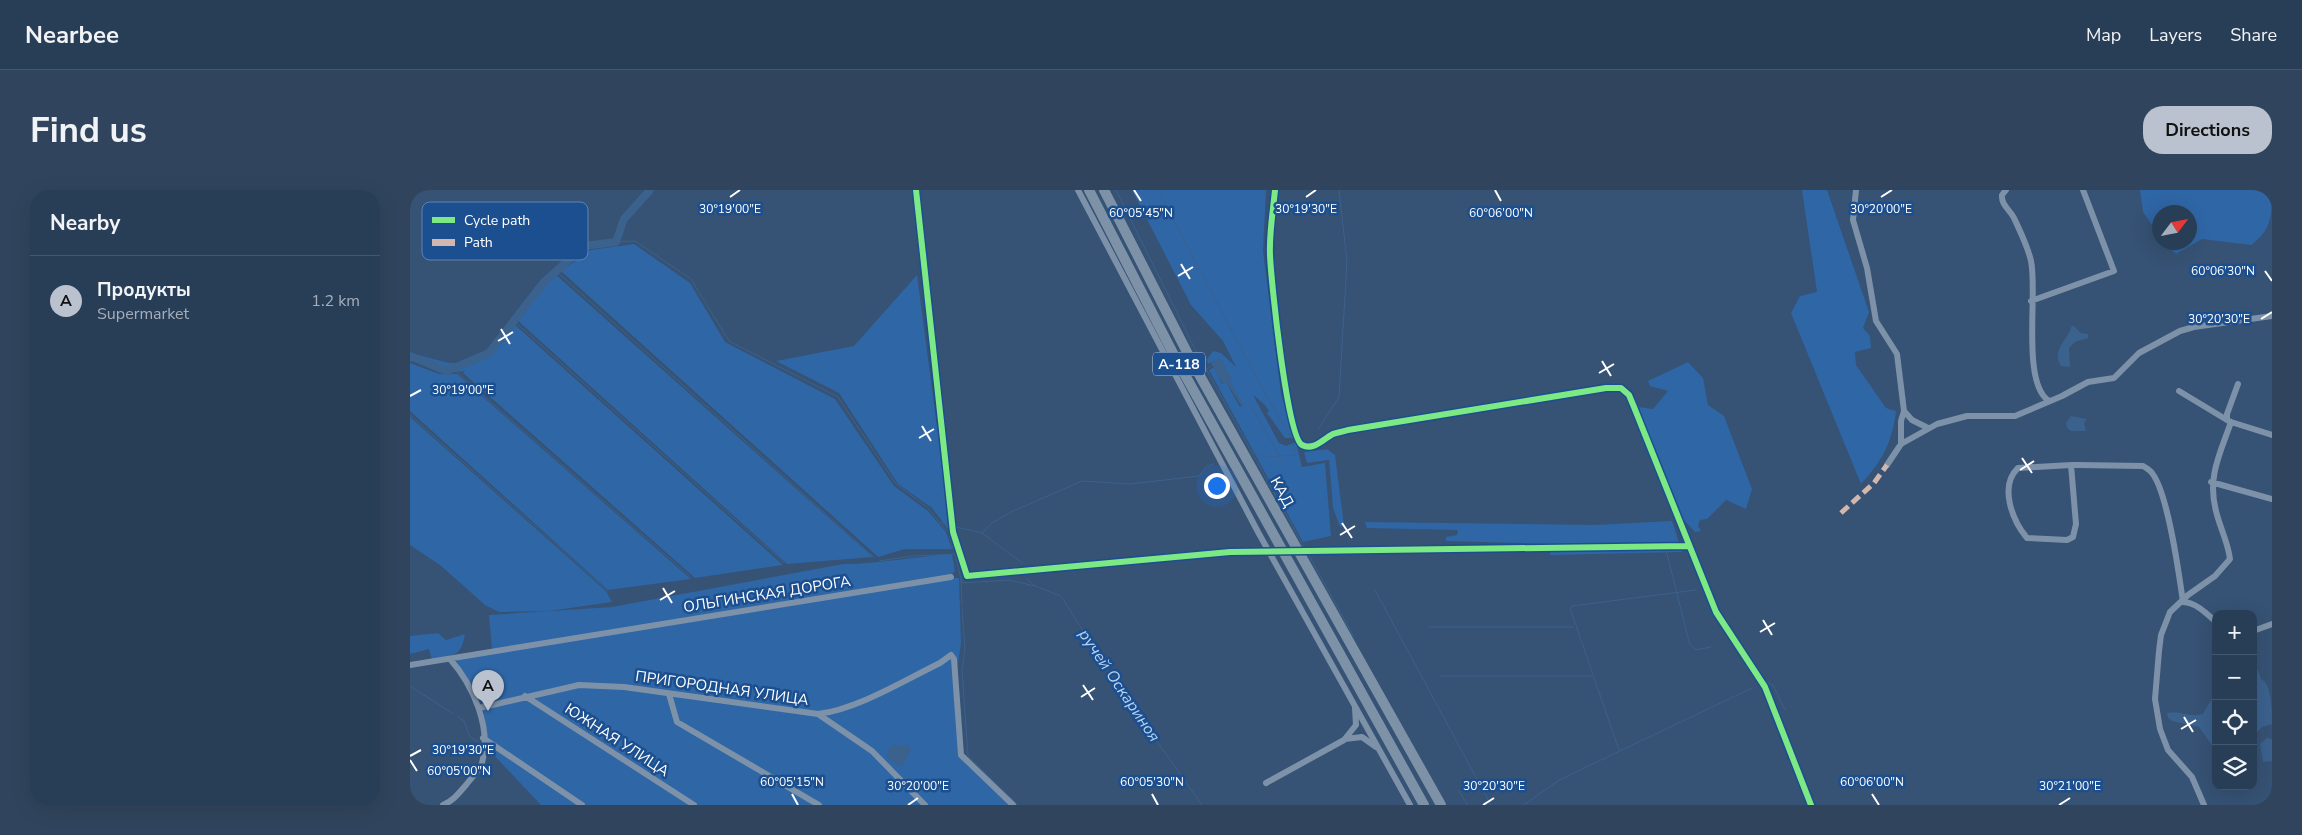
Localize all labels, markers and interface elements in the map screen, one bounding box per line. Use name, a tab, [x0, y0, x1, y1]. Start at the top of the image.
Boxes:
text: Nearbee	[25, 19, 119, 51]
text: Map	[2086, 23, 2121, 47]
text: Layers	[2149, 23, 2202, 47]
text: Share	[2230, 23, 2277, 47]
button: Directions	[2143, 106, 2272, 154]
text: Find us	[30, 107, 147, 154]
text: 30°19'00"E	[699, 201, 761, 217]
text: 30°19'30"E	[1275, 201, 1337, 217]
text: 30°20'00"E	[1850, 201, 1912, 217]
legend	[422, 202, 588, 260]
text: 60°05'45"N	[1109, 205, 1173, 221]
text: 60°06'00"N	[1469, 205, 1533, 221]
north arrow	[2152, 205, 2197, 250]
text: Nearby	[50, 209, 120, 237]
text: Cycle path	[464, 211, 530, 230]
text: Path	[464, 233, 493, 252]
text: 60°06'30"N	[2191, 263, 2255, 279]
text: Продукты	[97, 277, 191, 303]
text: A	[60, 290, 72, 312]
text: 1.2 km	[311, 290, 360, 312]
text: Supermarket	[97, 303, 189, 325]
text: 30°20'30"E	[2188, 311, 2250, 327]
road number: А-118	[1153, 352, 1205, 375]
text: 30°19'00"E	[432, 382, 494, 398]
your location	[1204, 473, 1230, 499]
street label: КАД	[1266, 473, 1299, 511]
street label: ОЛЬГИНСКАЯ ДОРОГА	[682, 571, 852, 617]
map controls	[2212, 610, 2257, 790]
button: +	[2212, 610, 2257, 655]
water label: ручей Оскариноя	[1073, 625, 1165, 746]
button: −	[2212, 655, 2257, 700]
street label: ПРИГОРОДНАЯ УЛИЦА	[634, 666, 810, 710]
pin: A	[472, 670, 504, 711]
street label: ЮЖНАЯ УЛИЦА	[561, 699, 673, 781]
button: locate	[2212, 700, 2257, 745]
text: 30°19'30"E	[432, 742, 494, 758]
button: layers	[2212, 745, 2257, 790]
text: 60°05'00"N	[427, 763, 491, 779]
text: 60°05'15"N	[760, 774, 824, 790]
text: 60°05'30"N	[1120, 774, 1184, 790]
text: 60°06'00"N	[1840, 774, 1904, 790]
text: 30°20'00"E	[887, 778, 949, 794]
text: 30°20'30"E	[1463, 778, 1525, 794]
text: 30°21'00"E	[2039, 778, 2101, 794]

